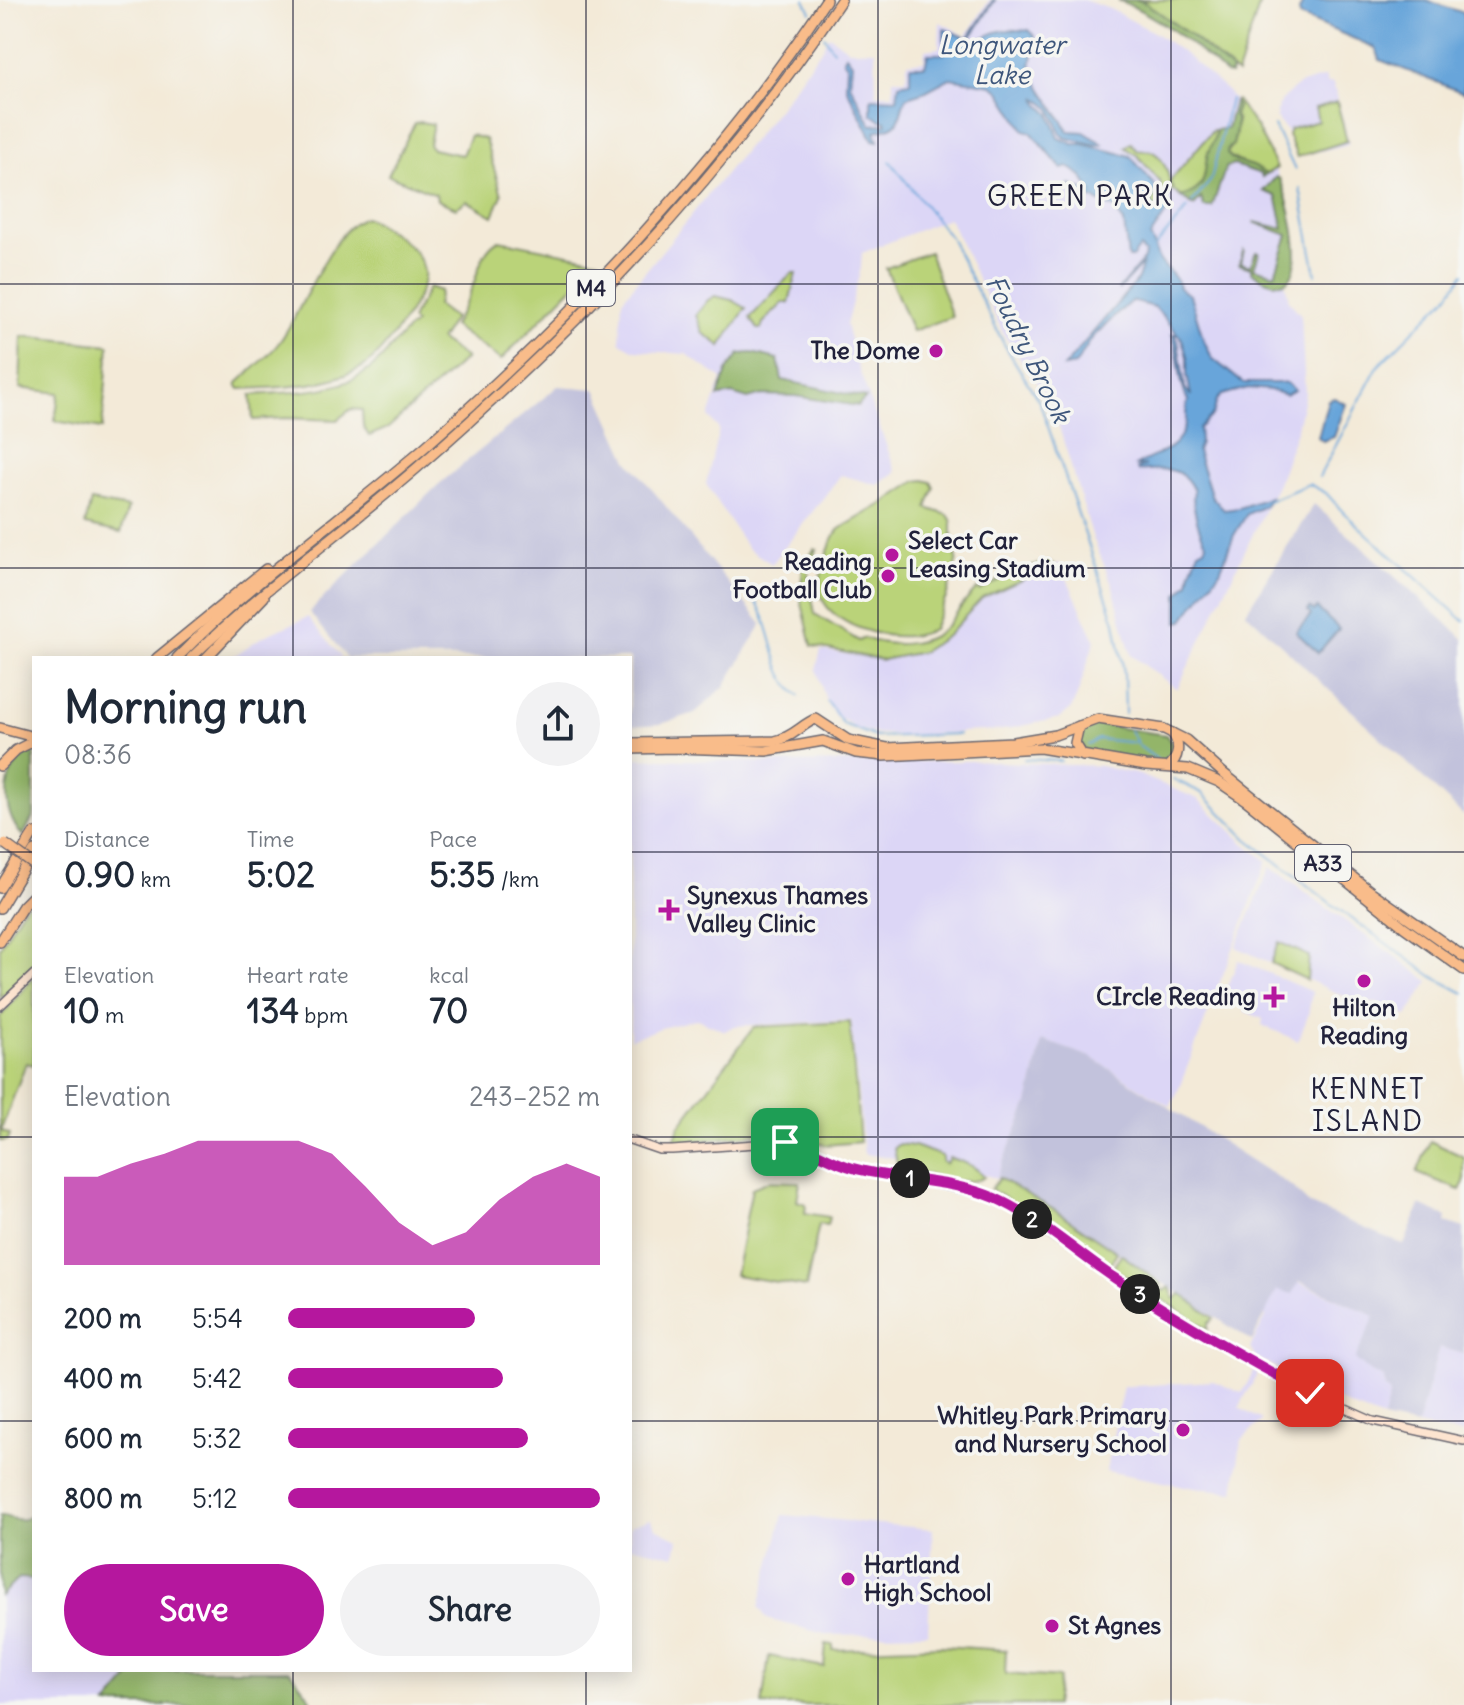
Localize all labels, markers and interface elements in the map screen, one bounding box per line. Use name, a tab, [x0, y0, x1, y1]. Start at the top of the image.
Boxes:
water label: Longwater Lake	[939, 28, 1069, 91]
district label: GREEN PARK	[987, 178, 1173, 214]
road number: M4	[567, 270, 615, 306]
water label: Foudry Brook	[979, 270, 1079, 429]
place label: The Dome	[810, 335, 920, 365]
marker: The Dome	[927, 342, 945, 360]
place label: Select Car Leasing Stadium	[908, 525, 1085, 583]
place label: Reading Football Club	[733, 546, 872, 604]
marker: Select Car Leasing Stadium	[883, 546, 901, 564]
marker: Reading Football Club	[879, 567, 897, 585]
text: Morning run	[64, 680, 307, 735]
button: share	[516, 682, 600, 766]
text: 08:36	[64, 738, 132, 771]
text: Distance	[64, 825, 150, 853]
text: Time	[247, 825, 294, 853]
text: Pace	[429, 825, 477, 853]
road number: A33	[1295, 845, 1351, 881]
text: 0.90	[64, 853, 135, 896]
text: 5:02	[247, 853, 315, 896]
text: 5:35	[429, 853, 495, 896]
text: km	[135, 865, 171, 893]
text: /km	[495, 865, 539, 893]
place label: Synexus Thames Valley Clinic	[687, 880, 868, 938]
marker: Synexus Thames Valley Clinic	[658, 899, 680, 921]
text: Elevation	[64, 961, 154, 989]
text: Heart rate	[247, 961, 349, 989]
text: kcal	[429, 961, 469, 989]
marker: Hilton Reading	[1355, 972, 1373, 990]
place label: CIrcle Reading	[1096, 981, 1256, 1011]
marker: CIrcle Reading	[1263, 986, 1285, 1008]
text: 10	[64, 989, 100, 1032]
text: 134	[247, 989, 299, 1032]
text: 70	[429, 989, 468, 1032]
place label: Hilton Reading	[1320, 992, 1408, 1050]
text: m	[100, 1001, 124, 1029]
text: bpm	[299, 1001, 348, 1029]
district label: KENNET ISLAND	[1310, 1071, 1426, 1139]
text: Elevation	[64, 1080, 171, 1113]
text: 243–252 m	[469, 1080, 600, 1113]
pin	[751, 1108, 819, 1176]
icon: arrive	[763, 1120, 807, 1164]
pin: 1	[890, 1158, 930, 1198]
text: 1	[906, 1164, 914, 1192]
pin: 2	[1012, 1199, 1052, 1239]
text: 2	[1026, 1205, 1038, 1233]
pin: 3	[1120, 1274, 1160, 1314]
text: 3	[1134, 1280, 1146, 1308]
text: 200 m	[64, 1302, 141, 1335]
text: 5:54	[192, 1302, 243, 1335]
pin	[1276, 1359, 1344, 1427]
text: 400 m	[64, 1362, 142, 1395]
text: 5:42	[192, 1362, 242, 1395]
icon: check	[1288, 1371, 1332, 1415]
place label: Whitley Park Primary and Nursery School	[937, 1400, 1167, 1458]
marker: Whitley Park Primary and Nursery School	[1174, 1421, 1192, 1439]
text: 600 m	[64, 1422, 142, 1455]
text: 5:32	[192, 1422, 242, 1455]
text: 800 m	[64, 1482, 142, 1515]
text: 5:12	[192, 1482, 237, 1515]
place label: Hartland High School	[864, 1549, 991, 1607]
button: Save	[64, 1564, 324, 1656]
button: Share	[340, 1564, 600, 1656]
marker: Hartland High School	[839, 1570, 857, 1588]
place label: St Agnes	[1068, 1610, 1161, 1640]
marker: St Agnes	[1043, 1617, 1061, 1635]

